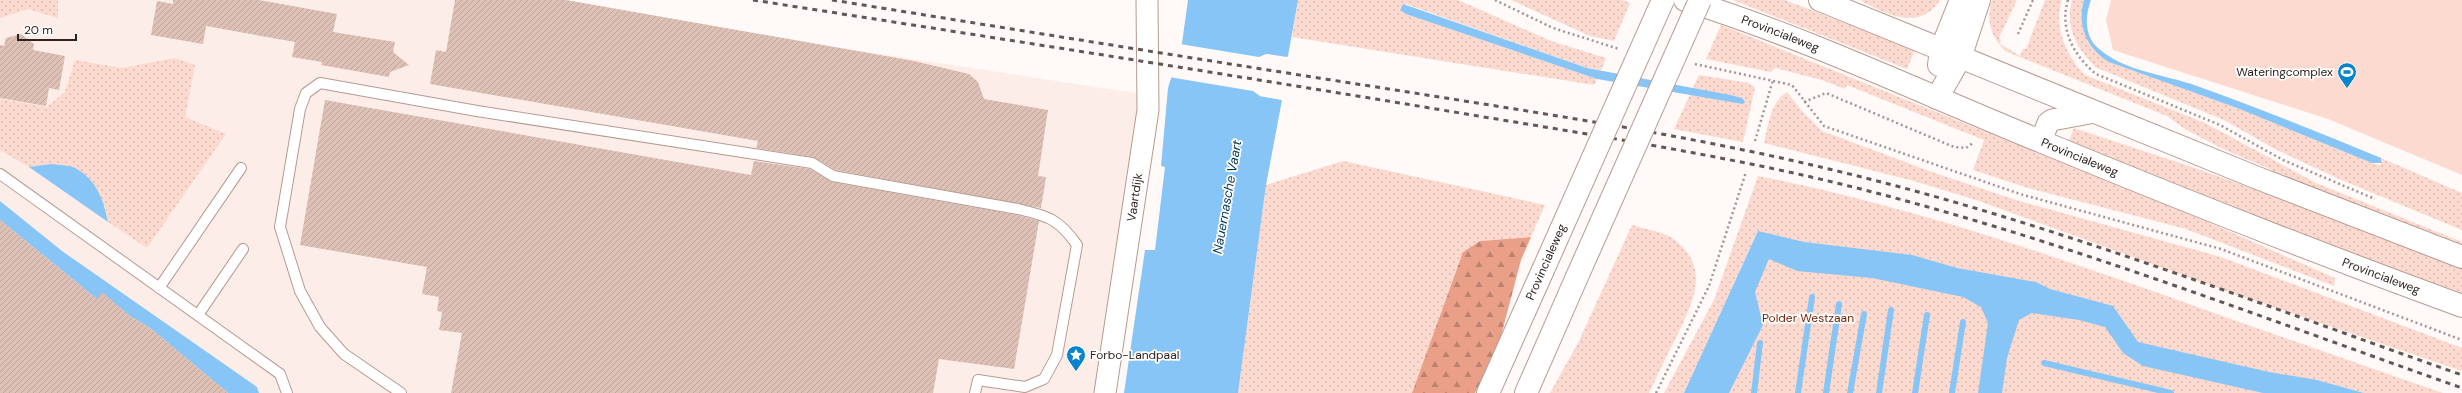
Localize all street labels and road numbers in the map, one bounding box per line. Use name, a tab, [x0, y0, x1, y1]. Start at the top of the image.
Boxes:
street label: Provincialeweg	[1739, 11, 1822, 56]
street label: Provincialeweg	[2039, 134, 2121, 180]
street label: Vaartdijk	[1123, 172, 1146, 223]
street label: Provincialeweg	[1522, 221, 1570, 303]
street label: Provincialeweg	[2340, 254, 2423, 298]

